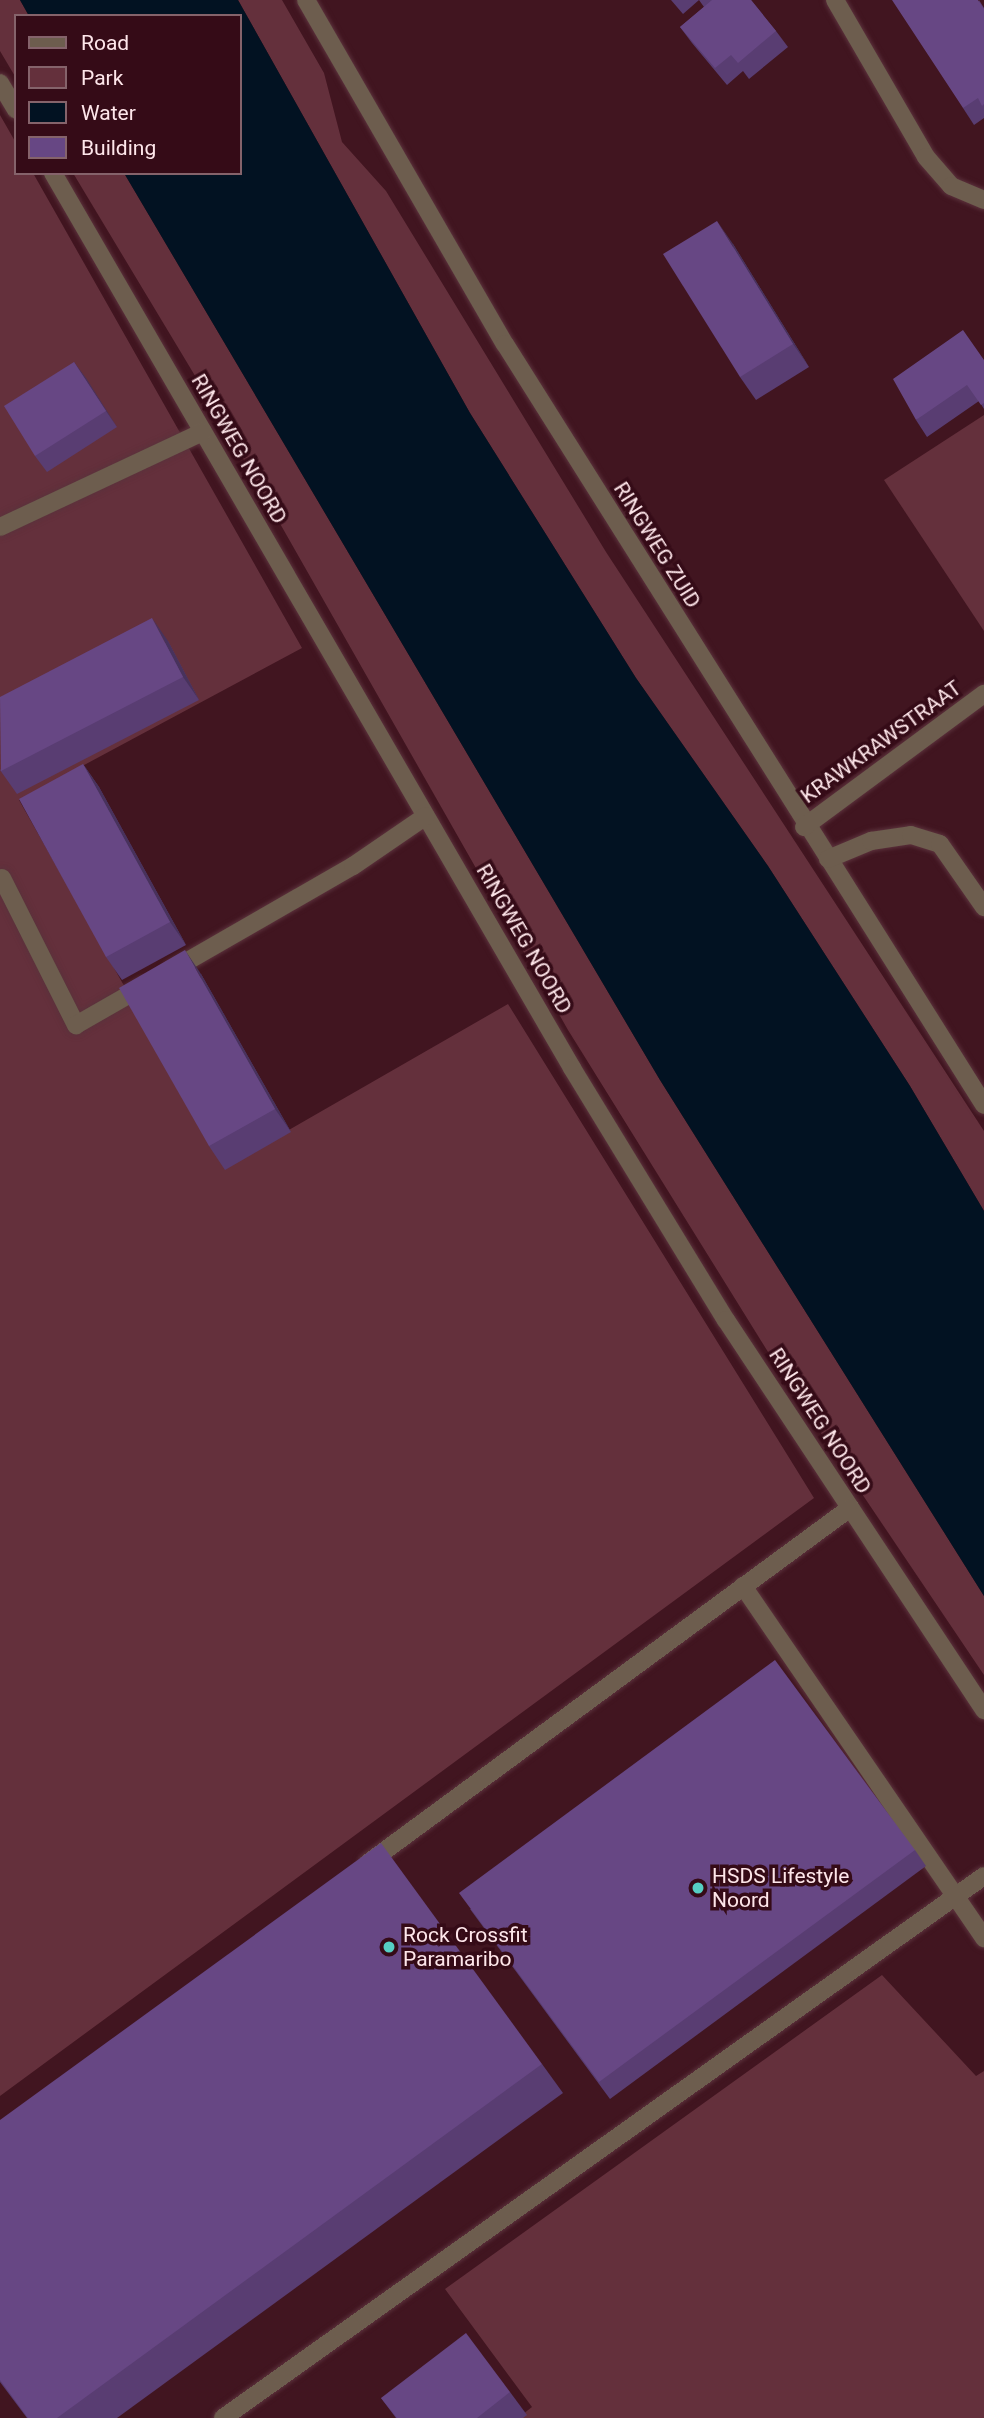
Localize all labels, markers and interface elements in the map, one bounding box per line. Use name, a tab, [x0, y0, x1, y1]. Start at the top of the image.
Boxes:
legend	[14, 14, 242, 175]
text: Road	[81, 31, 129, 55]
text: Park	[81, 66, 123, 90]
text: Water	[81, 101, 136, 125]
text: Building	[81, 136, 156, 160]
street label: RINGWEG NOORD	[186, 370, 292, 528]
street label: RINGWEG ZUID	[608, 477, 706, 613]
street label: KRAWKRAWSTRAAT	[796, 675, 966, 809]
street label: RINGWEG NOORD	[471, 860, 577, 1018]
street label: RINGWEG NOORD	[764, 1343, 876, 1499]
place label: HSDS Lifestyle Noord	[712, 1863, 849, 1913]
marker: HSDS Lifestyle Noord	[690, 1880, 706, 1896]
place label: Rock Crossfit Paramaribo	[403, 1922, 528, 1972]
marker: Rock Crossfit Paramaribo	[381, 1939, 397, 1955]

